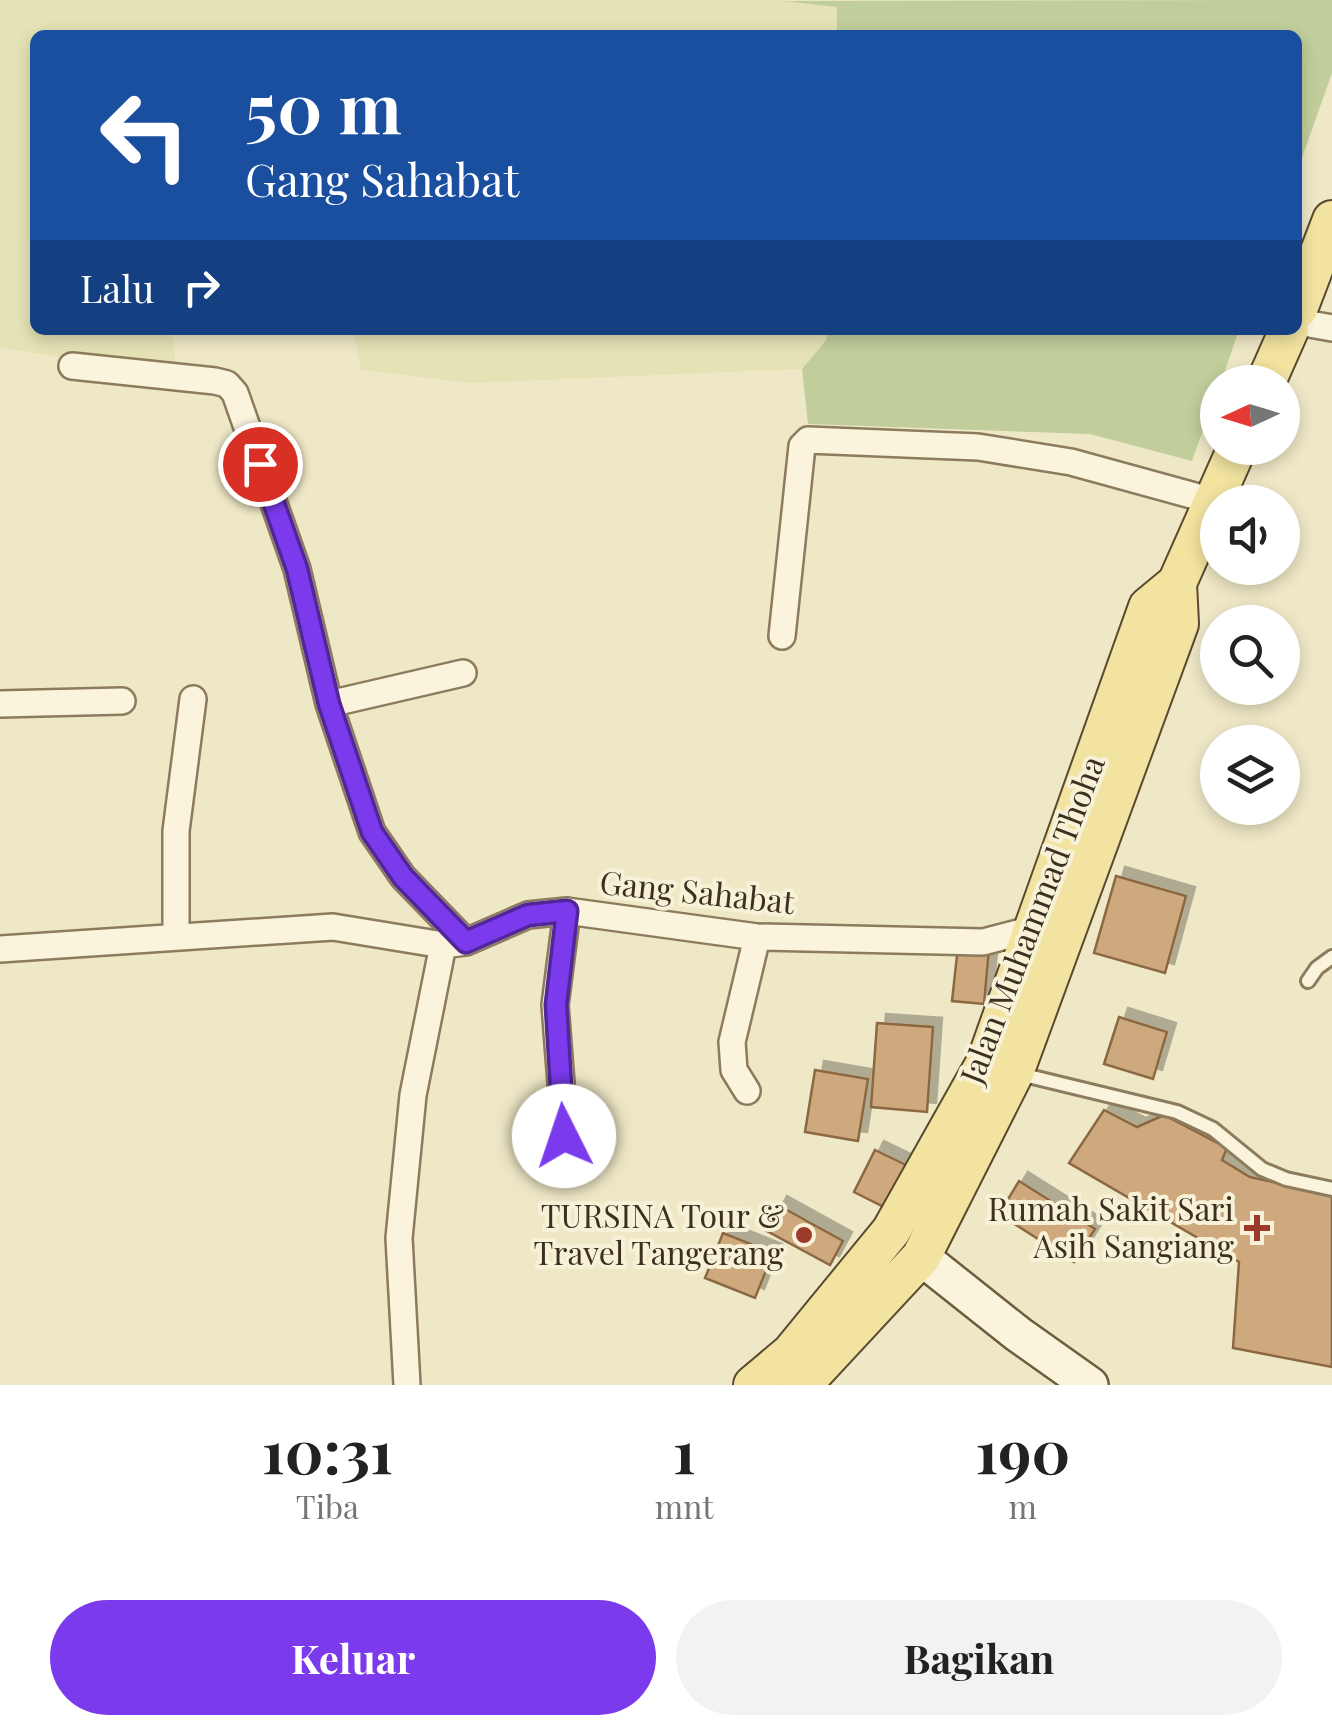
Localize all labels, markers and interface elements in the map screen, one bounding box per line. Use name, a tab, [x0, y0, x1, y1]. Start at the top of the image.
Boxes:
text: 50 m	[245, 58, 402, 152]
icon: left	[80, 70, 210, 200]
text: Gang Sahabat	[245, 148, 519, 208]
icon: right	[174, 260, 229, 315]
text: Lalu	[80, 262, 154, 313]
north arrow	[1200, 365, 1300, 465]
map controls	[1200, 365, 1300, 825]
pin	[218, 422, 303, 507]
icon: arrive	[233, 437, 288, 492]
button: sound	[1200, 485, 1300, 585]
button: search	[1200, 605, 1300, 705]
button: layers	[1200, 725, 1300, 825]
street label: Jalan Muhammad Thoha	[948, 749, 1113, 1090]
street label: Gang Sahabat	[598, 859, 797, 922]
position arrow	[512, 1084, 616, 1188]
place label: Rumah Sakit Sari Asih Sangiang	[988, 1186, 1234, 1266]
place label: TURSINA Tour & Travel Tangerang	[533, 1193, 784, 1273]
marker: Rumah Sakit Sari Asih Sangiang	[1244, 1215, 1270, 1241]
marker: TURSINA Tour & Travel Tangerang	[793, 1224, 815, 1246]
text: 10:31	[262, 1409, 393, 1489]
text: 1	[673, 1409, 696, 1489]
text: 190	[975, 1409, 1070, 1489]
text: Tiba	[296, 1484, 359, 1527]
text: mnt	[655, 1484, 714, 1527]
text: m	[1009, 1484, 1037, 1527]
button: Keluar	[50, 1600, 656, 1715]
button: Bagikan	[676, 1600, 1282, 1715]

